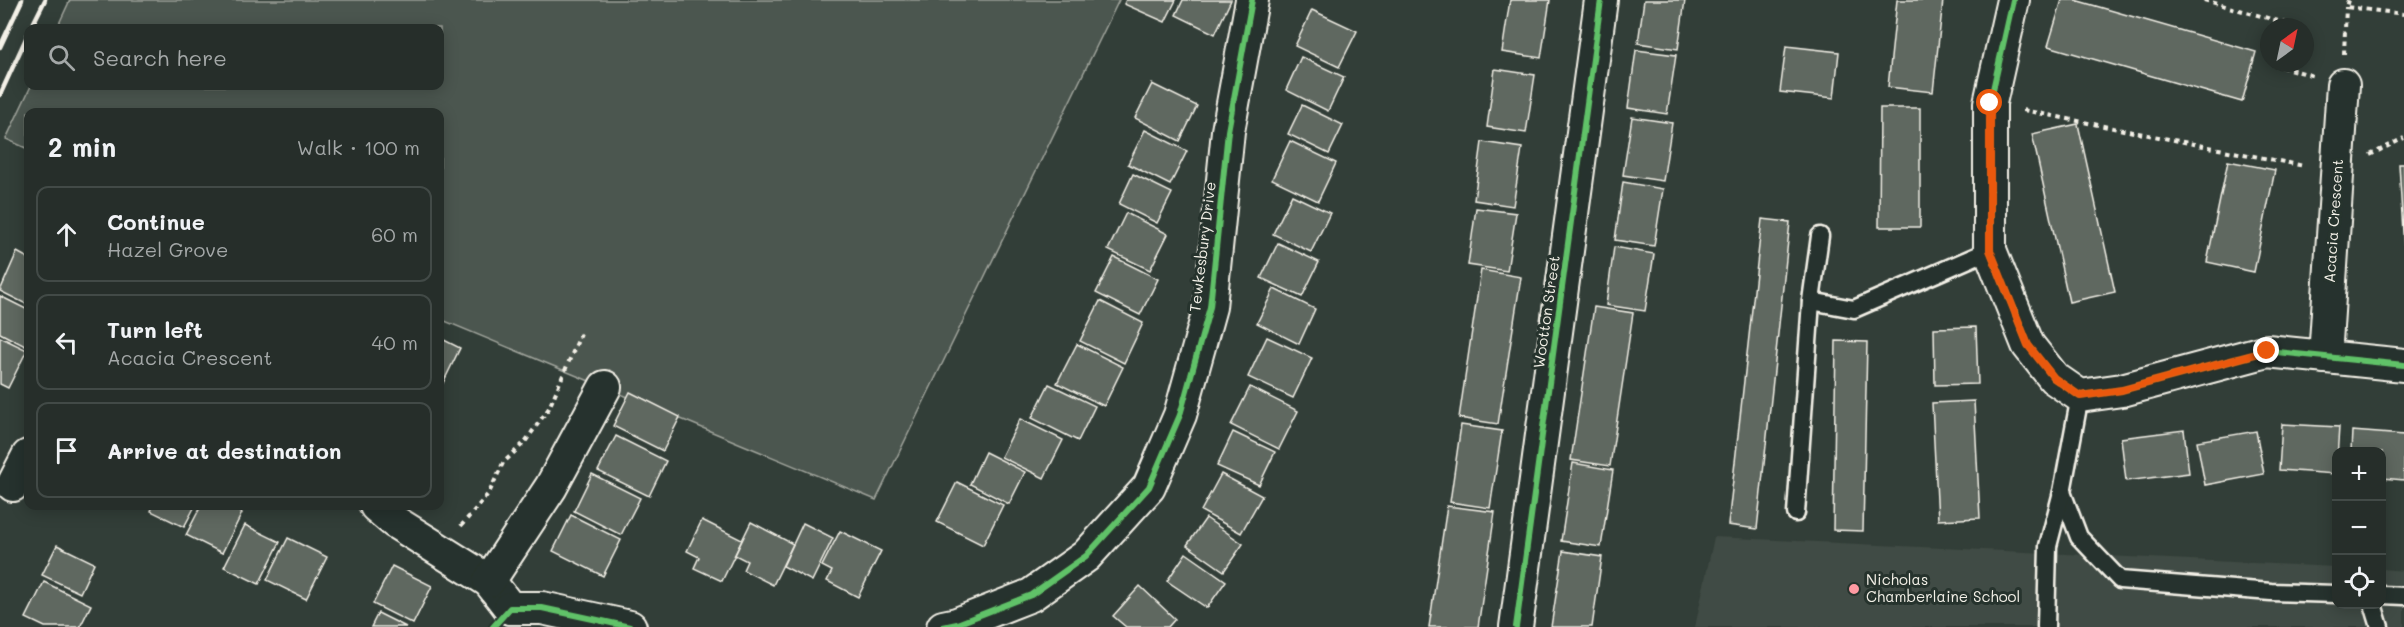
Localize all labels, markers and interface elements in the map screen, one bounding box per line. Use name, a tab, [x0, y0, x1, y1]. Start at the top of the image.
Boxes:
north arrow	[2260, 18, 2314, 72]
search box	[24, 24, 444, 90]
icon: search	[45, 41, 78, 74]
text: Search here	[93, 43, 227, 72]
route start	[1976, 89, 2002, 115]
text: 2 min	[48, 130, 116, 164]
text: Walk · 100 m	[297, 134, 420, 160]
street label: Acacia Crescent	[2319, 158, 2347, 283]
street label: Tewkesbury Drive	[1184, 180, 1220, 313]
text: Continue	[107, 207, 205, 236]
icon: ahead	[50, 218, 83, 251]
text: 60 m	[371, 221, 418, 247]
text: Hazel Grove	[107, 236, 228, 262]
street label: Wootton Street	[1528, 254, 1564, 370]
text: Turn left	[107, 315, 203, 344]
icon: left	[50, 326, 83, 359]
text: 40 m	[372, 329, 418, 355]
route end	[2253, 337, 2279, 363]
text: Acacia Crescent	[107, 344, 272, 370]
icon: arrive	[50, 434, 83, 467]
text: Arrive at destination	[107, 436, 342, 465]
map controls	[2332, 447, 2386, 609]
button: +	[2332, 447, 2386, 501]
button: −	[2332, 501, 2386, 555]
button: locate	[2332, 555, 2386, 609]
place label: Nicholas Chamberlaine School	[1866, 569, 2020, 606]
marker: Nicholas Chamberlaine School	[1847, 582, 1861, 596]

